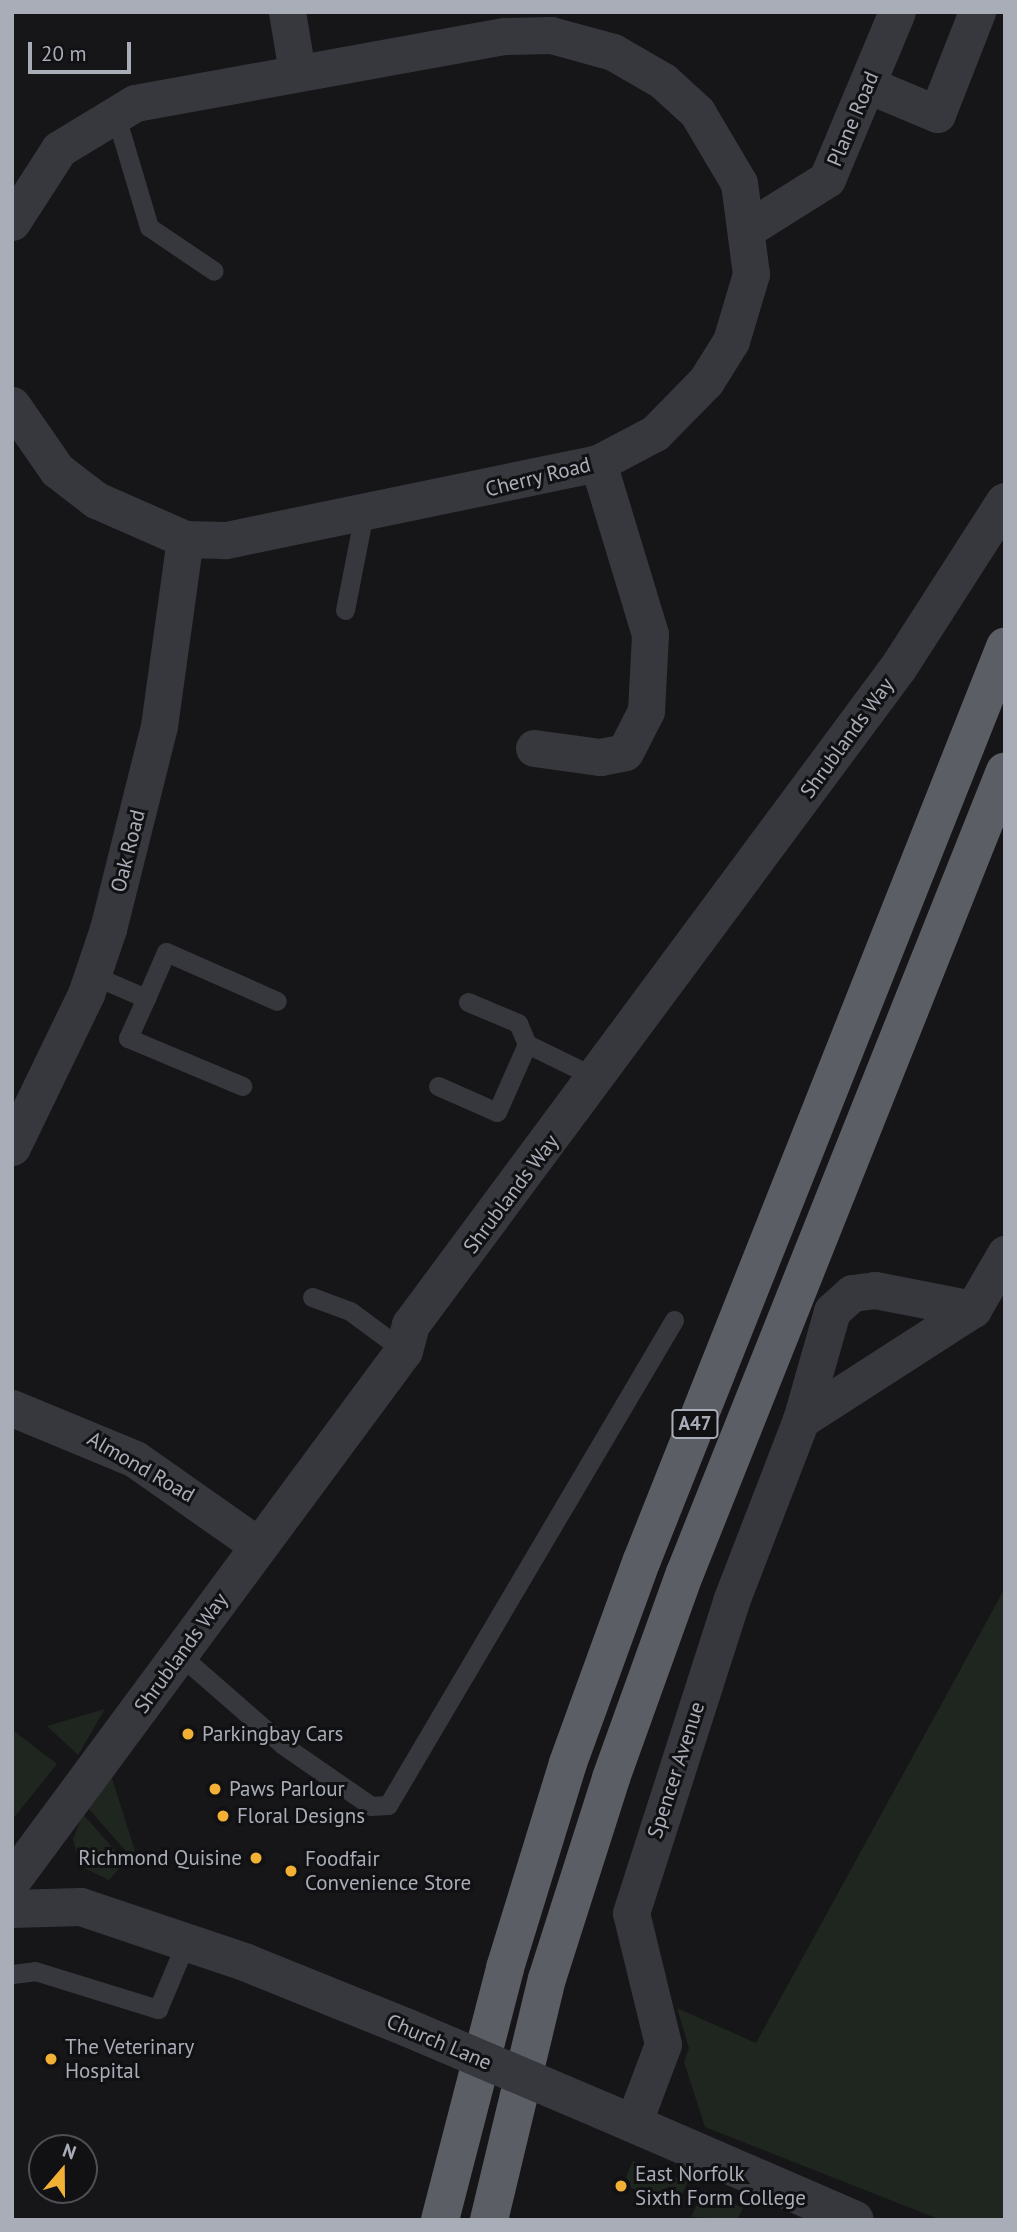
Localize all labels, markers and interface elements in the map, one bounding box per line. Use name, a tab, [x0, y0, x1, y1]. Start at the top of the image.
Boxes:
scale bar	[32, 28, 135, 72]
text: 20 m	[41, 40, 87, 67]
street label: Plane Road	[822, 68, 884, 170]
street label: Cherry Road	[482, 452, 594, 502]
street label: Shrublands Way	[795, 673, 899, 803]
street label: Oak Road	[106, 807, 150, 895]
street label: Shrublands Way	[458, 1129, 564, 1259]
road number: A47	[670, 1408, 720, 1440]
street label: Almond Road	[83, 1426, 199, 1508]
street label: Shrublands Way	[129, 1588, 233, 1718]
street label: Spencer Avenue	[642, 1698, 710, 1842]
place label: Parkingbay Cars	[202, 1721, 344, 1747]
marker: Parkingbay Cars	[180, 1726, 196, 1742]
place label: Paws Parlour	[229, 1776, 345, 1802]
marker: Paws Parlour	[207, 1781, 223, 1797]
place label: Floral Designs	[237, 1803, 365, 1829]
marker: Floral Designs	[215, 1808, 231, 1824]
place label: Richmond Quisine	[78, 1845, 242, 1871]
place label: Foodfair Convenience Store	[305, 1846, 471, 1896]
marker: Richmond Quisine	[248, 1850, 264, 1866]
marker: Foodfair Convenience Store	[283, 1863, 299, 1879]
street label: Church Lane	[383, 2009, 495, 2075]
place label: The Veterinary Hospital	[65, 2034, 195, 2084]
marker: The Veterinary Hospital	[43, 2051, 59, 2067]
north arrow	[28, 2134, 98, 2204]
text: N	[60, 2138, 79, 2165]
place label: East Norfolk Sixth Form College	[635, 2161, 806, 2211]
marker: East Norfolk Sixth Form College	[613, 2178, 629, 2194]

